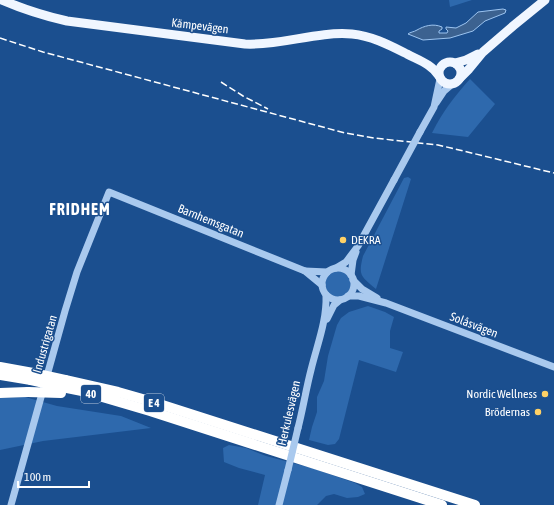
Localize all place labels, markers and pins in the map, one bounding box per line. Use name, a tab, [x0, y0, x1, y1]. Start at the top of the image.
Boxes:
place label: DEKRA	[351, 233, 381, 247]
marker: DEKRA	[338, 235, 348, 245]
place label: Nordic Wellness	[466, 387, 537, 401]
marker: Nordic Wellness	[540, 389, 550, 399]
place label: Brödernas	[485, 405, 530, 419]
marker: Brödernas	[533, 407, 543, 417]

